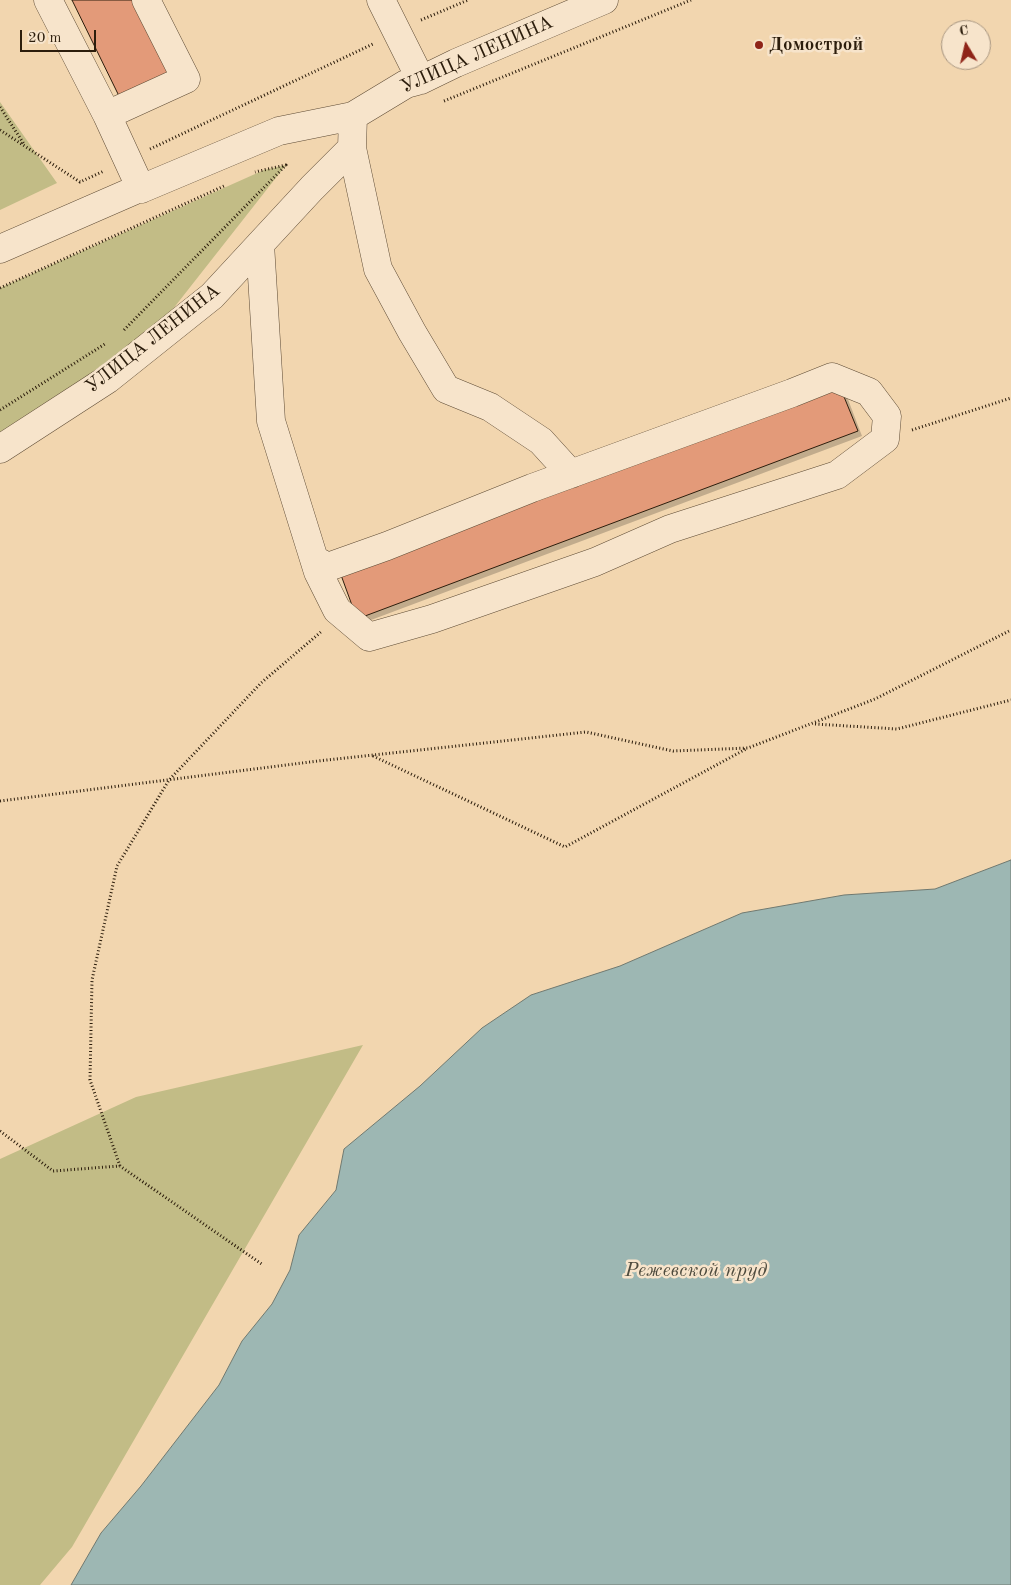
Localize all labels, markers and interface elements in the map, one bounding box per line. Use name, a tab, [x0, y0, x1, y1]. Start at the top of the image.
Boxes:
street label: УЛИЦА ЛЕНИНА	[397, 11, 557, 99]
scale bar	[22, 20, 99, 52]
north arrow	[941, 20, 991, 70]
text: С	[958, 24, 969, 39]
text: 20 m	[28, 31, 62, 46]
place label: Домострой	[769, 34, 863, 56]
marker: Домострой	[753, 39, 765, 51]
street label: УЛИЦА ЛЕНИНА	[81, 279, 225, 399]
water label: Режевской пруд	[625, 1259, 767, 1283]

